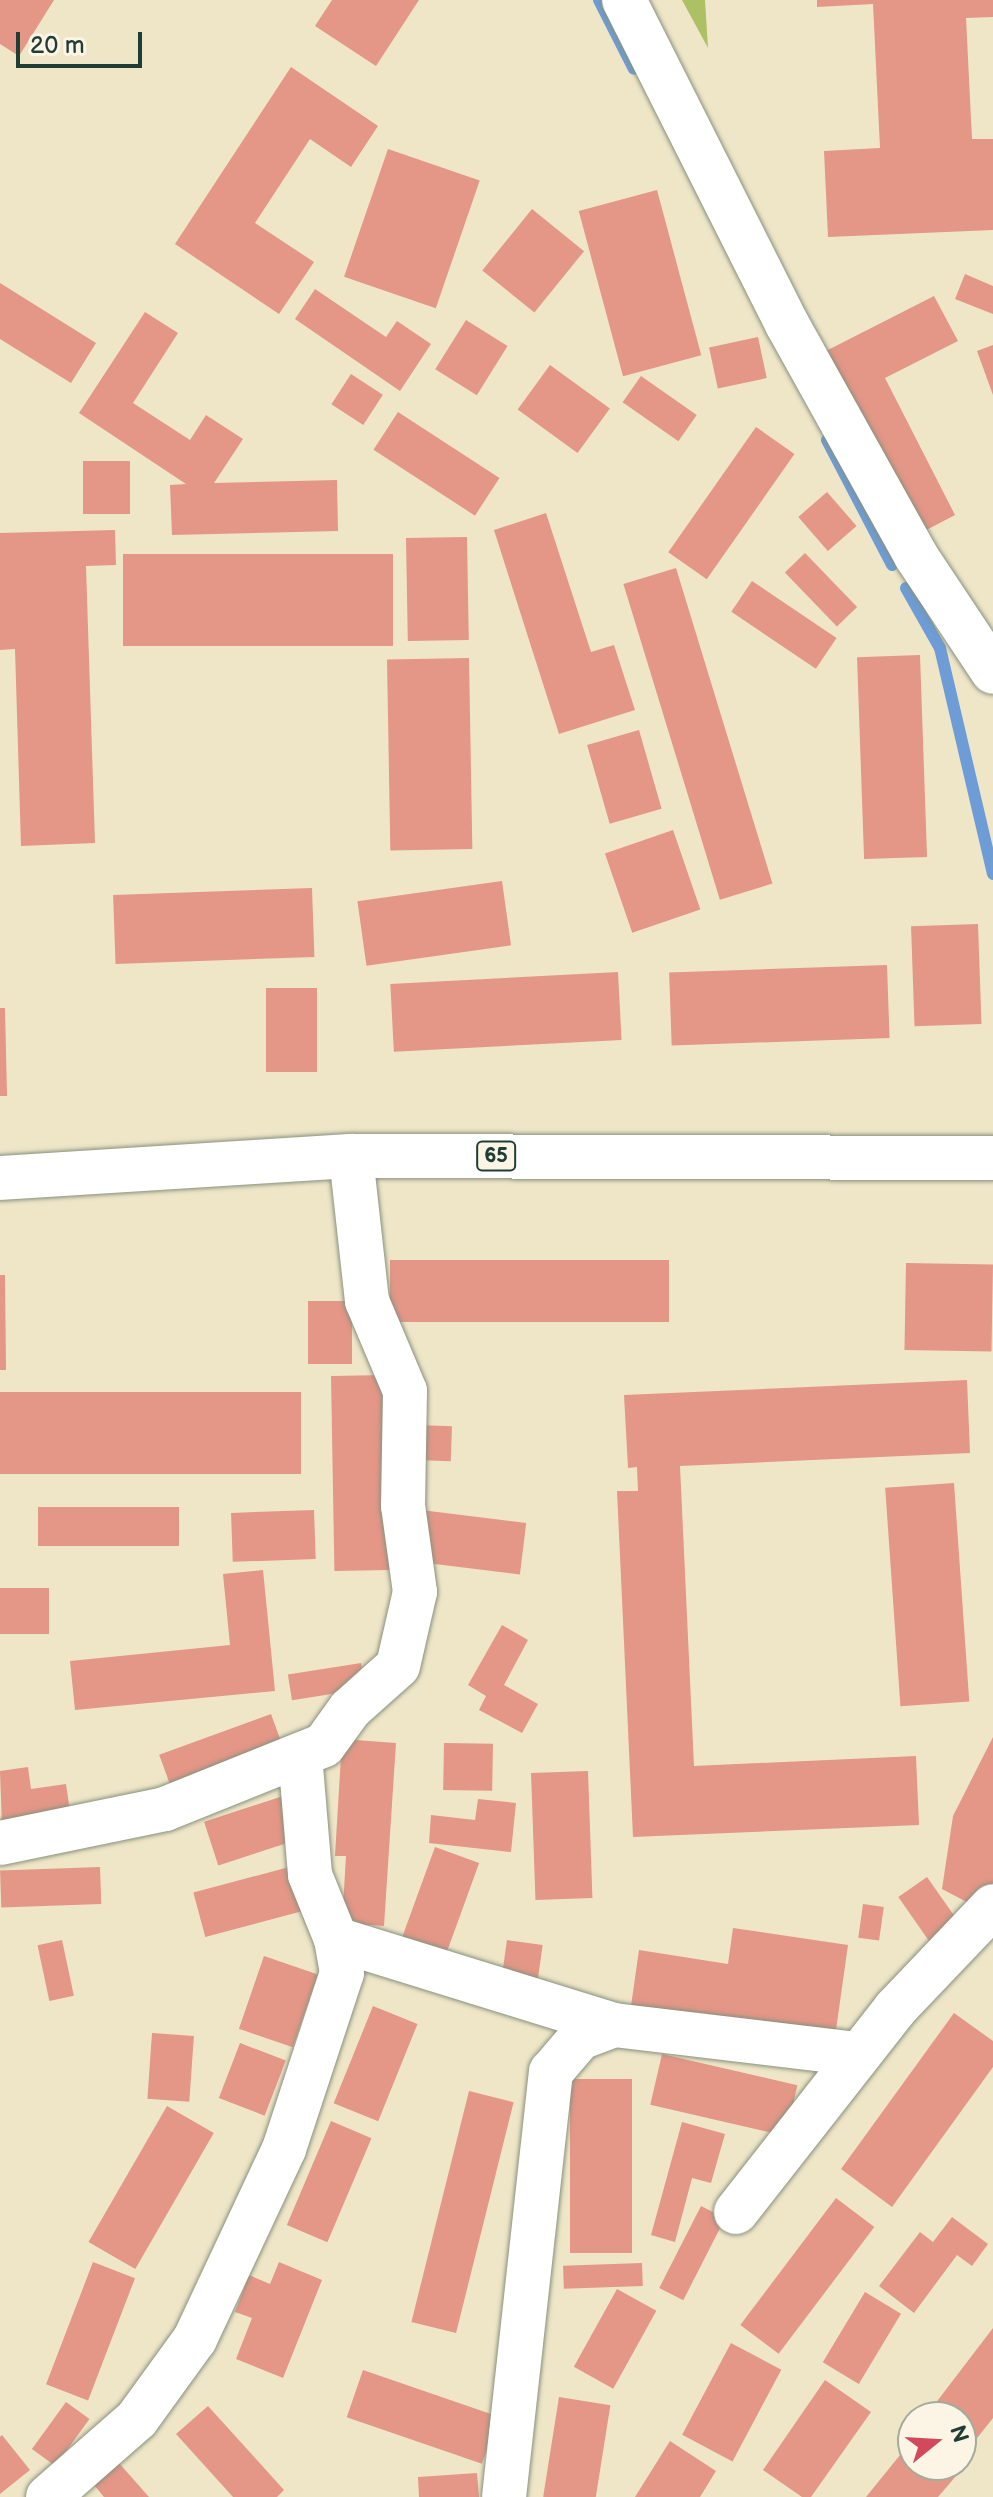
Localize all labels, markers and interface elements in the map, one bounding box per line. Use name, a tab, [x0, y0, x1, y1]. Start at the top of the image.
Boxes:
scale bar	[20, 16, 146, 66]
text: 20 m	[30, 31, 85, 60]
road number: 65	[476, 1140, 516, 1172]
north arrow	[897, 2401, 977, 2481]
text: N	[943, 2422, 974, 2446]

